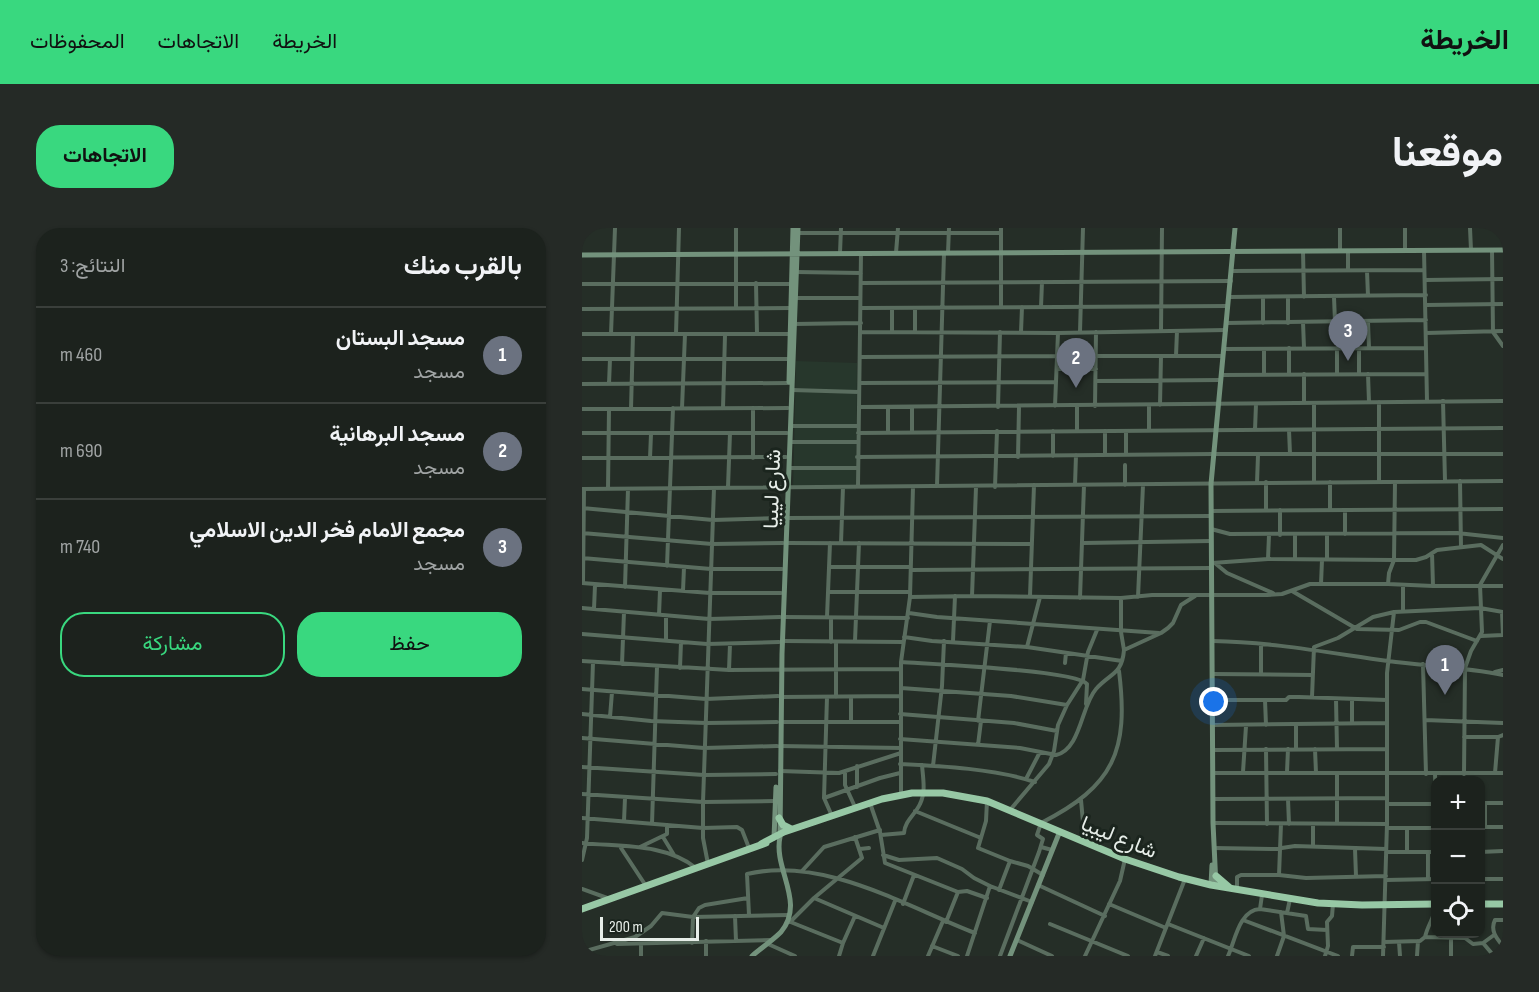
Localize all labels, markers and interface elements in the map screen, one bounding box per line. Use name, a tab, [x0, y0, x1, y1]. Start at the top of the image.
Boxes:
text: الخريطة	[1420, 24, 1509, 57]
text: المحفوظات	[30, 29, 125, 54]
text: الاتجاهات	[158, 29, 239, 54]
text: الخريطة	[272, 29, 337, 54]
button: الاتجاهات	[36, 125, 174, 188]
text: موقعنا	[1392, 128, 1503, 179]
text: بالقرب منك	[404, 251, 522, 282]
text: النتائج: 3	[60, 254, 125, 278]
pin: 3	[1328, 312, 1368, 361]
text: مسجد البستان	[336, 325, 465, 352]
pin: 2	[1056, 338, 1096, 388]
text: 460 m	[60, 343, 102, 367]
text: 1	[499, 343, 506, 367]
text: مسجد	[413, 360, 465, 384]
text: مسجد البرهانية	[329, 421, 465, 448]
text: 690 m	[60, 439, 102, 463]
text: 2	[498, 439, 507, 463]
street label: شارع ليبيا	[759, 449, 787, 529]
text: مسجد	[413, 456, 465, 480]
text: مجمع الامام فخر الدين الاسلامي	[189, 517, 465, 544]
text: 740 m	[60, 535, 100, 559]
text: 3	[498, 535, 507, 559]
text: مسجد	[413, 552, 465, 576]
button: مشاركة	[60, 612, 285, 677]
button: حفظ	[297, 612, 522, 677]
pin: 1	[1426, 646, 1464, 695]
your location	[1199, 687, 1228, 716]
map controls	[1431, 776, 1485, 938]
button: +	[1431, 776, 1485, 830]
street label: شارع ليبيا	[1077, 811, 1160, 865]
button: −	[1431, 830, 1485, 884]
button: locate	[1431, 884, 1485, 938]
scale bar	[600, 914, 699, 942]
text: 200 m	[609, 918, 643, 937]

